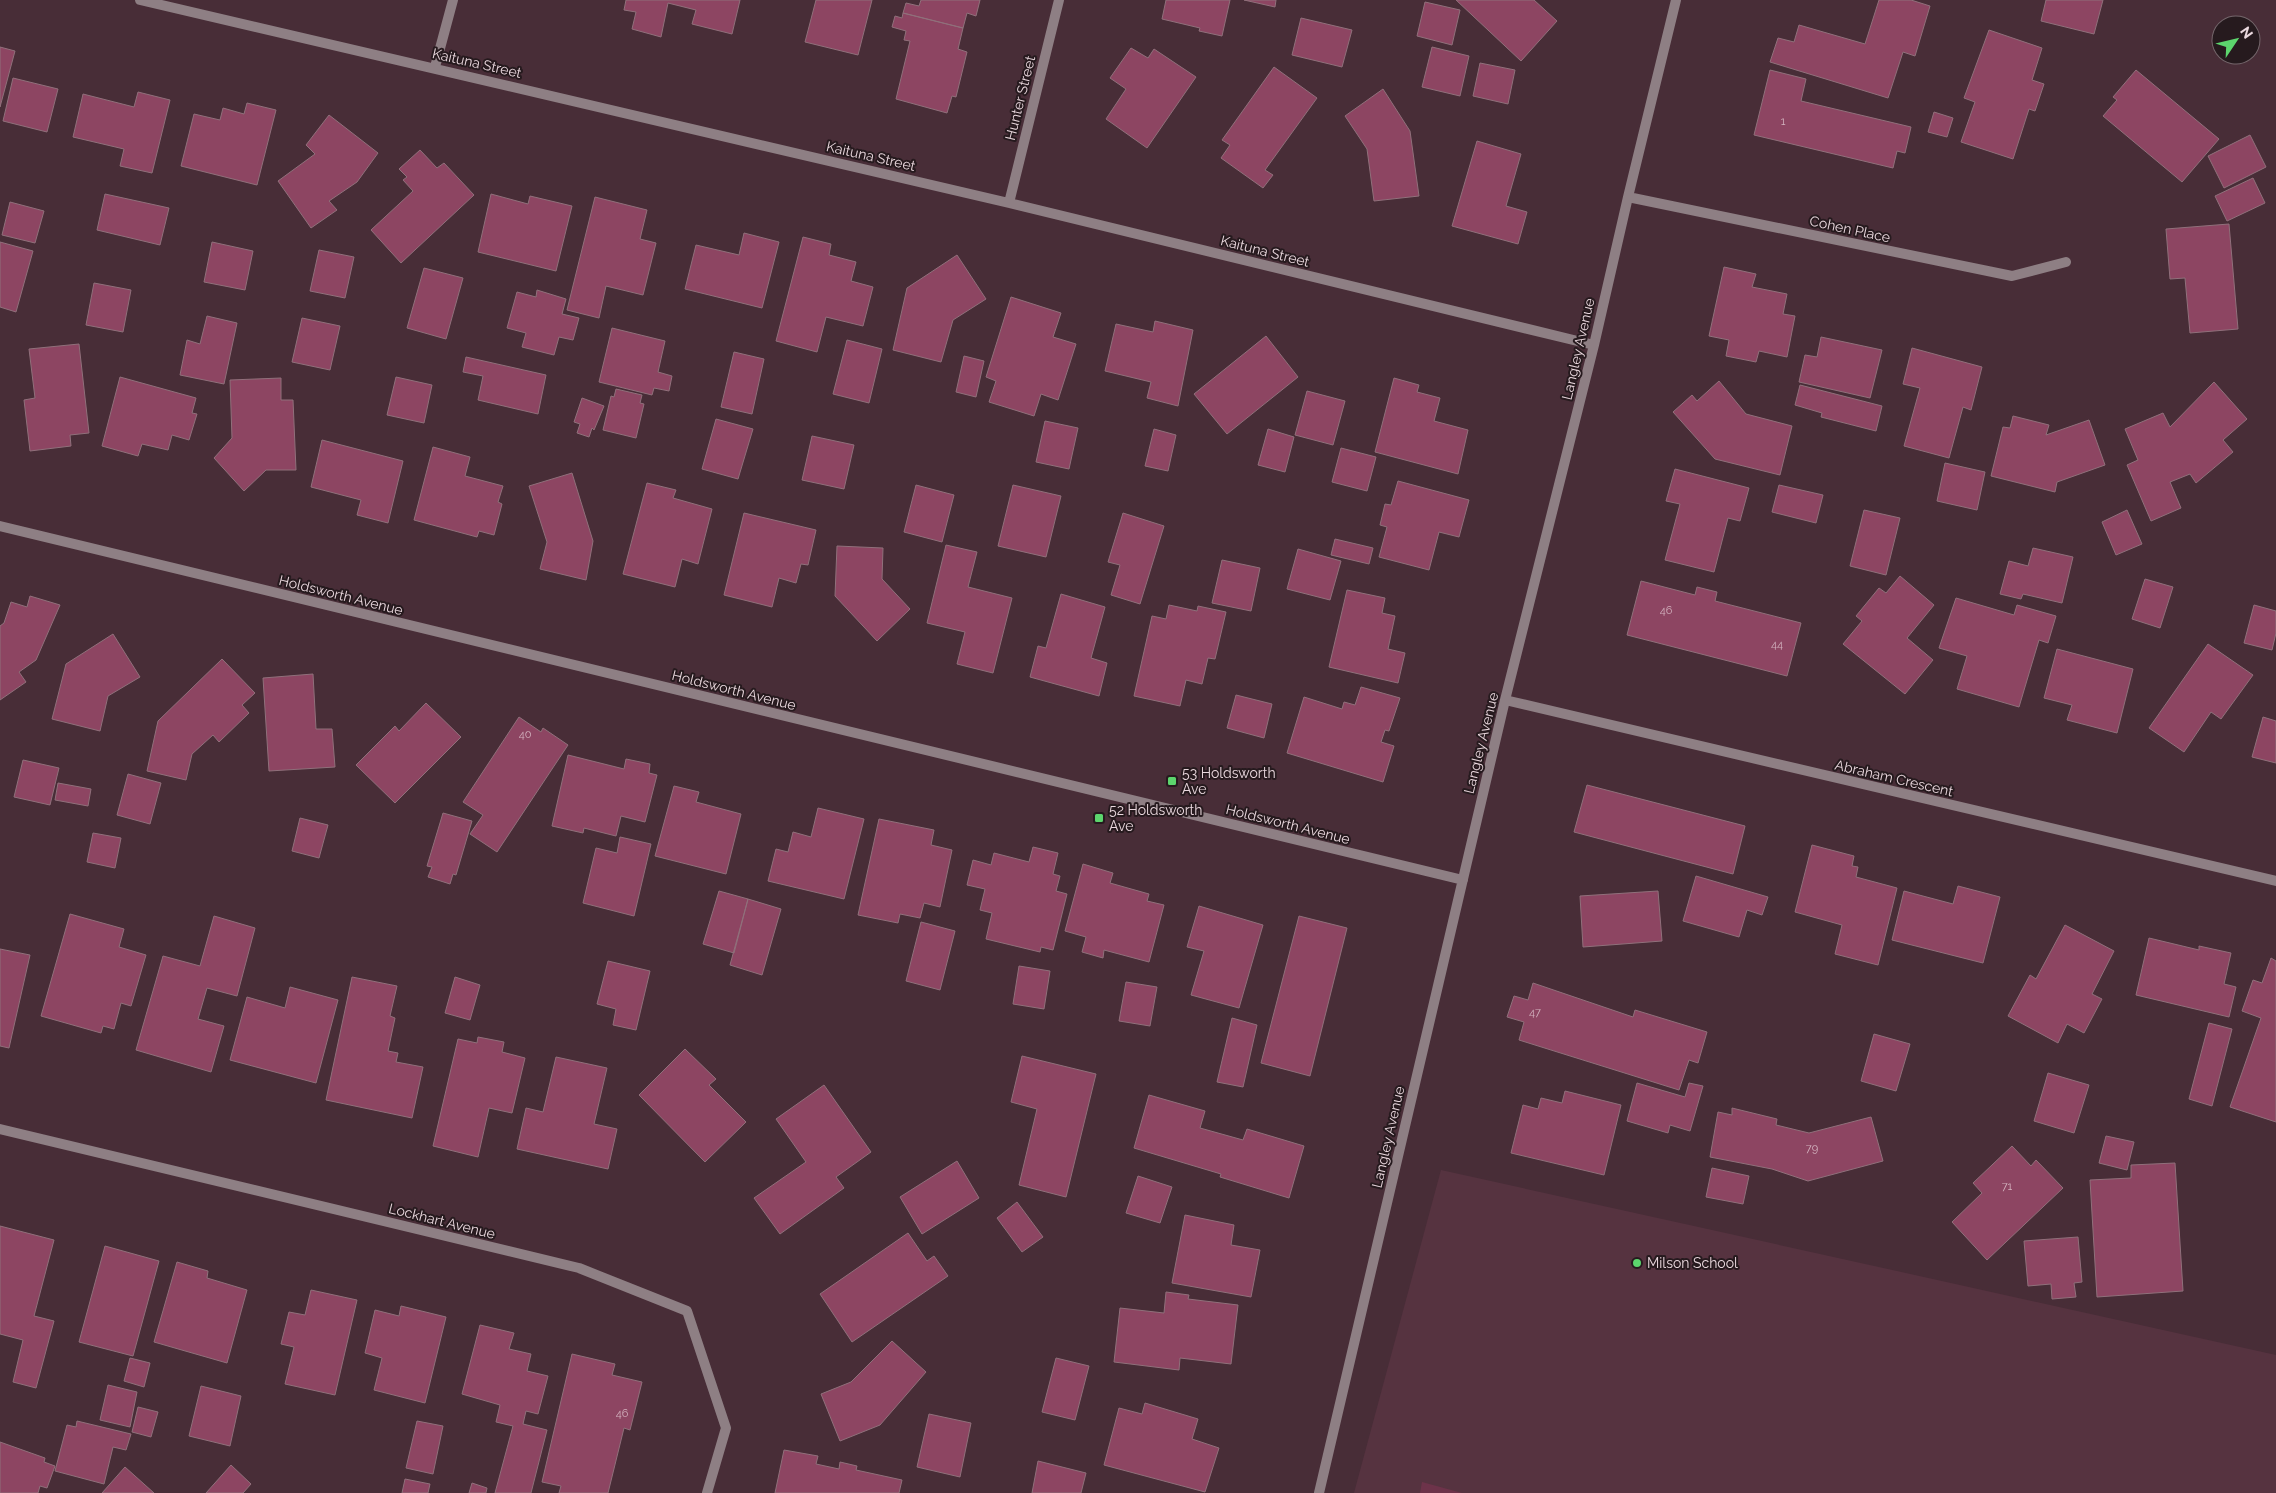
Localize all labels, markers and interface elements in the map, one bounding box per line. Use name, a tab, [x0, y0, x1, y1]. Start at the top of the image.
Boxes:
north arrow	[2211, 15, 2261, 65]
text: N	[2237, 24, 2256, 42]
street label: Kaituna Street	[431, 45, 523, 81]
street label: Hunter Street	[1002, 54, 1038, 142]
house number: 1	[1781, 115, 1786, 128]
street label: Kaituna Street	[825, 138, 917, 174]
street label: Cohen Place	[1808, 213, 1892, 245]
street label: Kaituna Street	[1219, 232, 1311, 270]
street label: Langley Avenue	[1559, 297, 1597, 401]
street label: Holdsworth Avenue	[277, 572, 405, 618]
house number: 46	[1660, 604, 1673, 617]
house number: 44	[1771, 638, 1783, 651]
street label: Holdsworth Avenue	[670, 667, 798, 713]
street label: Langley Avenue	[1461, 691, 1501, 795]
house number: 40	[519, 728, 532, 741]
street label: Abraham Crescent	[1833, 757, 1955, 799]
place label: 53 Holdsworth Ave	[1182, 765, 1276, 797]
marker: 53 Holdsworth Ave	[1166, 775, 1178, 787]
street label: Holdsworth Avenue	[1224, 801, 1352, 847]
place label: 52 Holdsworth Ave	[1109, 802, 1202, 834]
marker: 52 Holdsworth Ave	[1093, 812, 1105, 824]
house number: 47	[1529, 1006, 1541, 1019]
street label: Langley Avenue	[1369, 1085, 1407, 1189]
house number: 79	[1806, 1142, 1818, 1155]
house number: 71	[2002, 1180, 2013, 1193]
street label: Lockhart Avenue	[387, 1200, 497, 1242]
place label: Milson School	[1647, 1255, 1738, 1271]
marker: Milson School	[1631, 1257, 1643, 1269]
house number: 46	[616, 1407, 629, 1420]

